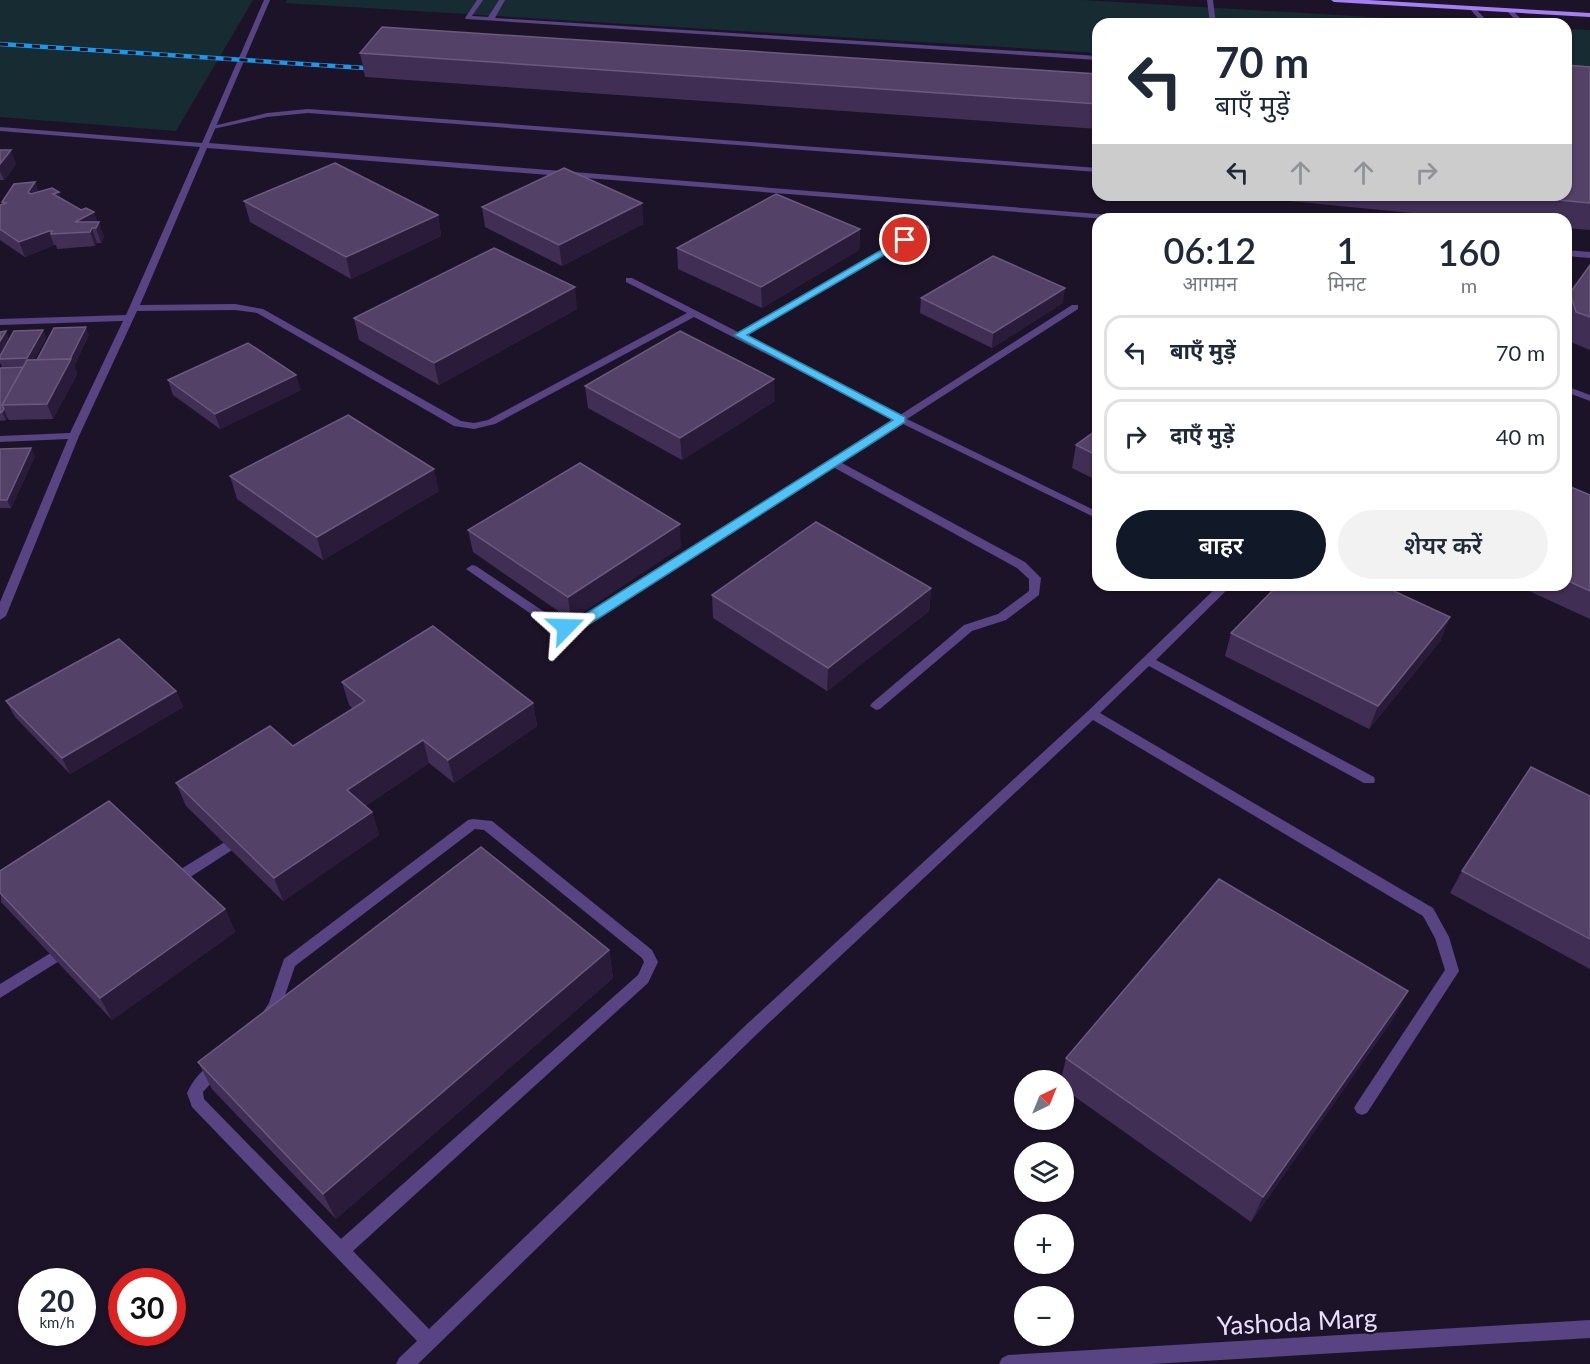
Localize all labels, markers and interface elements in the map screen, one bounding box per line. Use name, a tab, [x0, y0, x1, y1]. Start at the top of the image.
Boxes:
text: 70 m	[1215, 37, 1309, 87]
icon: left	[1116, 42, 1194, 120]
text: बाएँ मुड़ें	[1215, 88, 1290, 121]
icon: left	[1221, 156, 1254, 189]
icon: ahead	[1284, 156, 1317, 189]
icon: ahead	[1347, 156, 1380, 189]
icon: right	[1410, 156, 1443, 189]
pin	[879, 214, 930, 265]
icon: arrive	[888, 223, 921, 256]
text: 06:12	[1164, 228, 1256, 272]
text: 1	[1337, 228, 1357, 272]
text: 160	[1438, 230, 1500, 274]
text: आगमन	[1183, 271, 1237, 295]
text: मिनट	[1328, 271, 1366, 295]
text: m	[1461, 273, 1477, 297]
icon: left	[1119, 336, 1152, 369]
text: बाएँ मुड़ें	[1170, 337, 1236, 364]
text: 70 m	[1496, 339, 1545, 366]
icon: right	[1119, 420, 1152, 453]
text: दाएँ मुड़ें	[1170, 421, 1234, 448]
text: 40 m	[1496, 423, 1545, 450]
button: बाहर	[1116, 510, 1326, 579]
button: शेयर करें	[1338, 510, 1548, 579]
position arrow	[534, 595, 598, 659]
north arrow	[1014, 1070, 1074, 1130]
map controls	[1014, 1070, 1074, 1346]
button: layers	[1014, 1142, 1074, 1202]
button: +	[1014, 1214, 1074, 1274]
speed limit sign: 30	[108, 1268, 186, 1346]
text: 20	[40, 1282, 74, 1318]
button: −	[1014, 1286, 1074, 1346]
street label: Yashoda Marg	[1216, 1301, 1378, 1341]
text: km/h	[39, 1313, 75, 1331]

